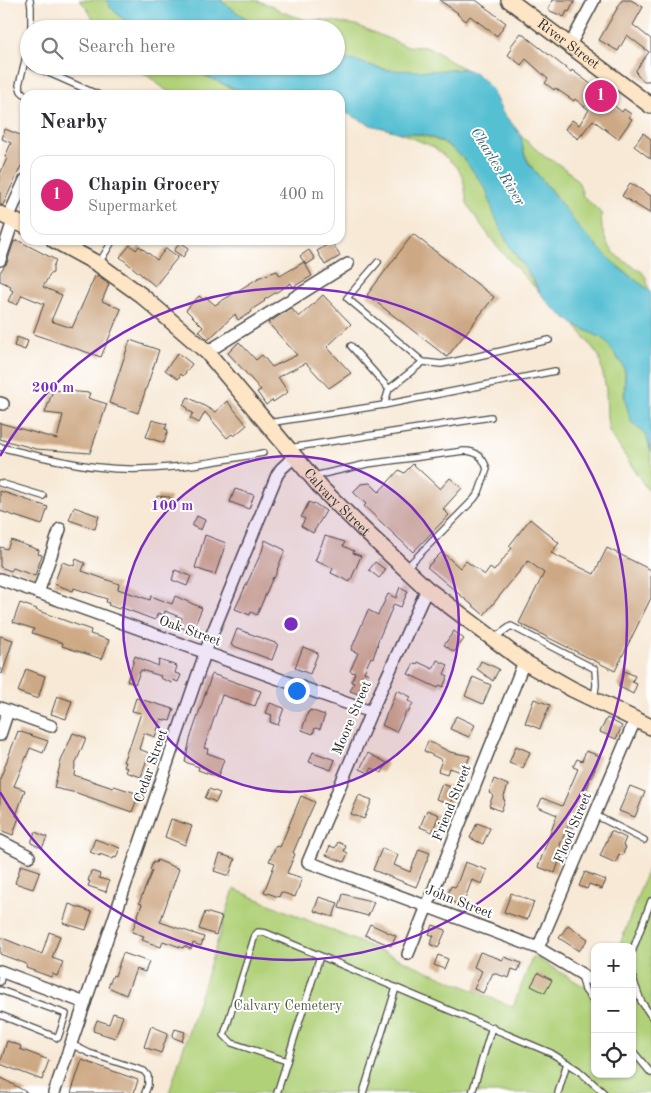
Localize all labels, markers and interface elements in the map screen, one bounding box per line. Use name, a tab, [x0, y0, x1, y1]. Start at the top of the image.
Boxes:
street label: River Street	[535, 17, 602, 72]
search box	[20, 20, 345, 75]
icon: search	[38, 34, 66, 62]
text: Search here	[78, 38, 175, 57]
pin: 1	[585, 77, 617, 115]
text: Nearby	[40, 112, 108, 133]
water label: Charles River	[467, 125, 527, 209]
text: Chapin Grocery	[88, 176, 220, 195]
text: 1	[52, 187, 62, 203]
text: 400 m	[279, 187, 324, 203]
text: Supermarket	[88, 199, 177, 215]
text: 200 m	[32, 381, 74, 396]
street label: Calvary Street	[301, 466, 373, 539]
text: 100 m	[151, 499, 193, 514]
street label: Oak Street	[157, 613, 223, 649]
centre of rings	[282, 615, 300, 633]
your location	[284, 678, 310, 704]
street label: Moore Street	[330, 679, 374, 757]
street label: Cedar Street	[132, 727, 170, 805]
street label: Friend Street	[430, 763, 474, 843]
street label: Flood Street	[552, 790, 594, 865]
street label: John Street	[423, 883, 495, 921]
map controls	[591, 943, 636, 1078]
button: +	[591, 943, 636, 988]
button: −	[591, 988, 636, 1033]
park label: Calvary Cemetery	[234, 999, 343, 1013]
button: locate	[591, 1033, 636, 1078]

